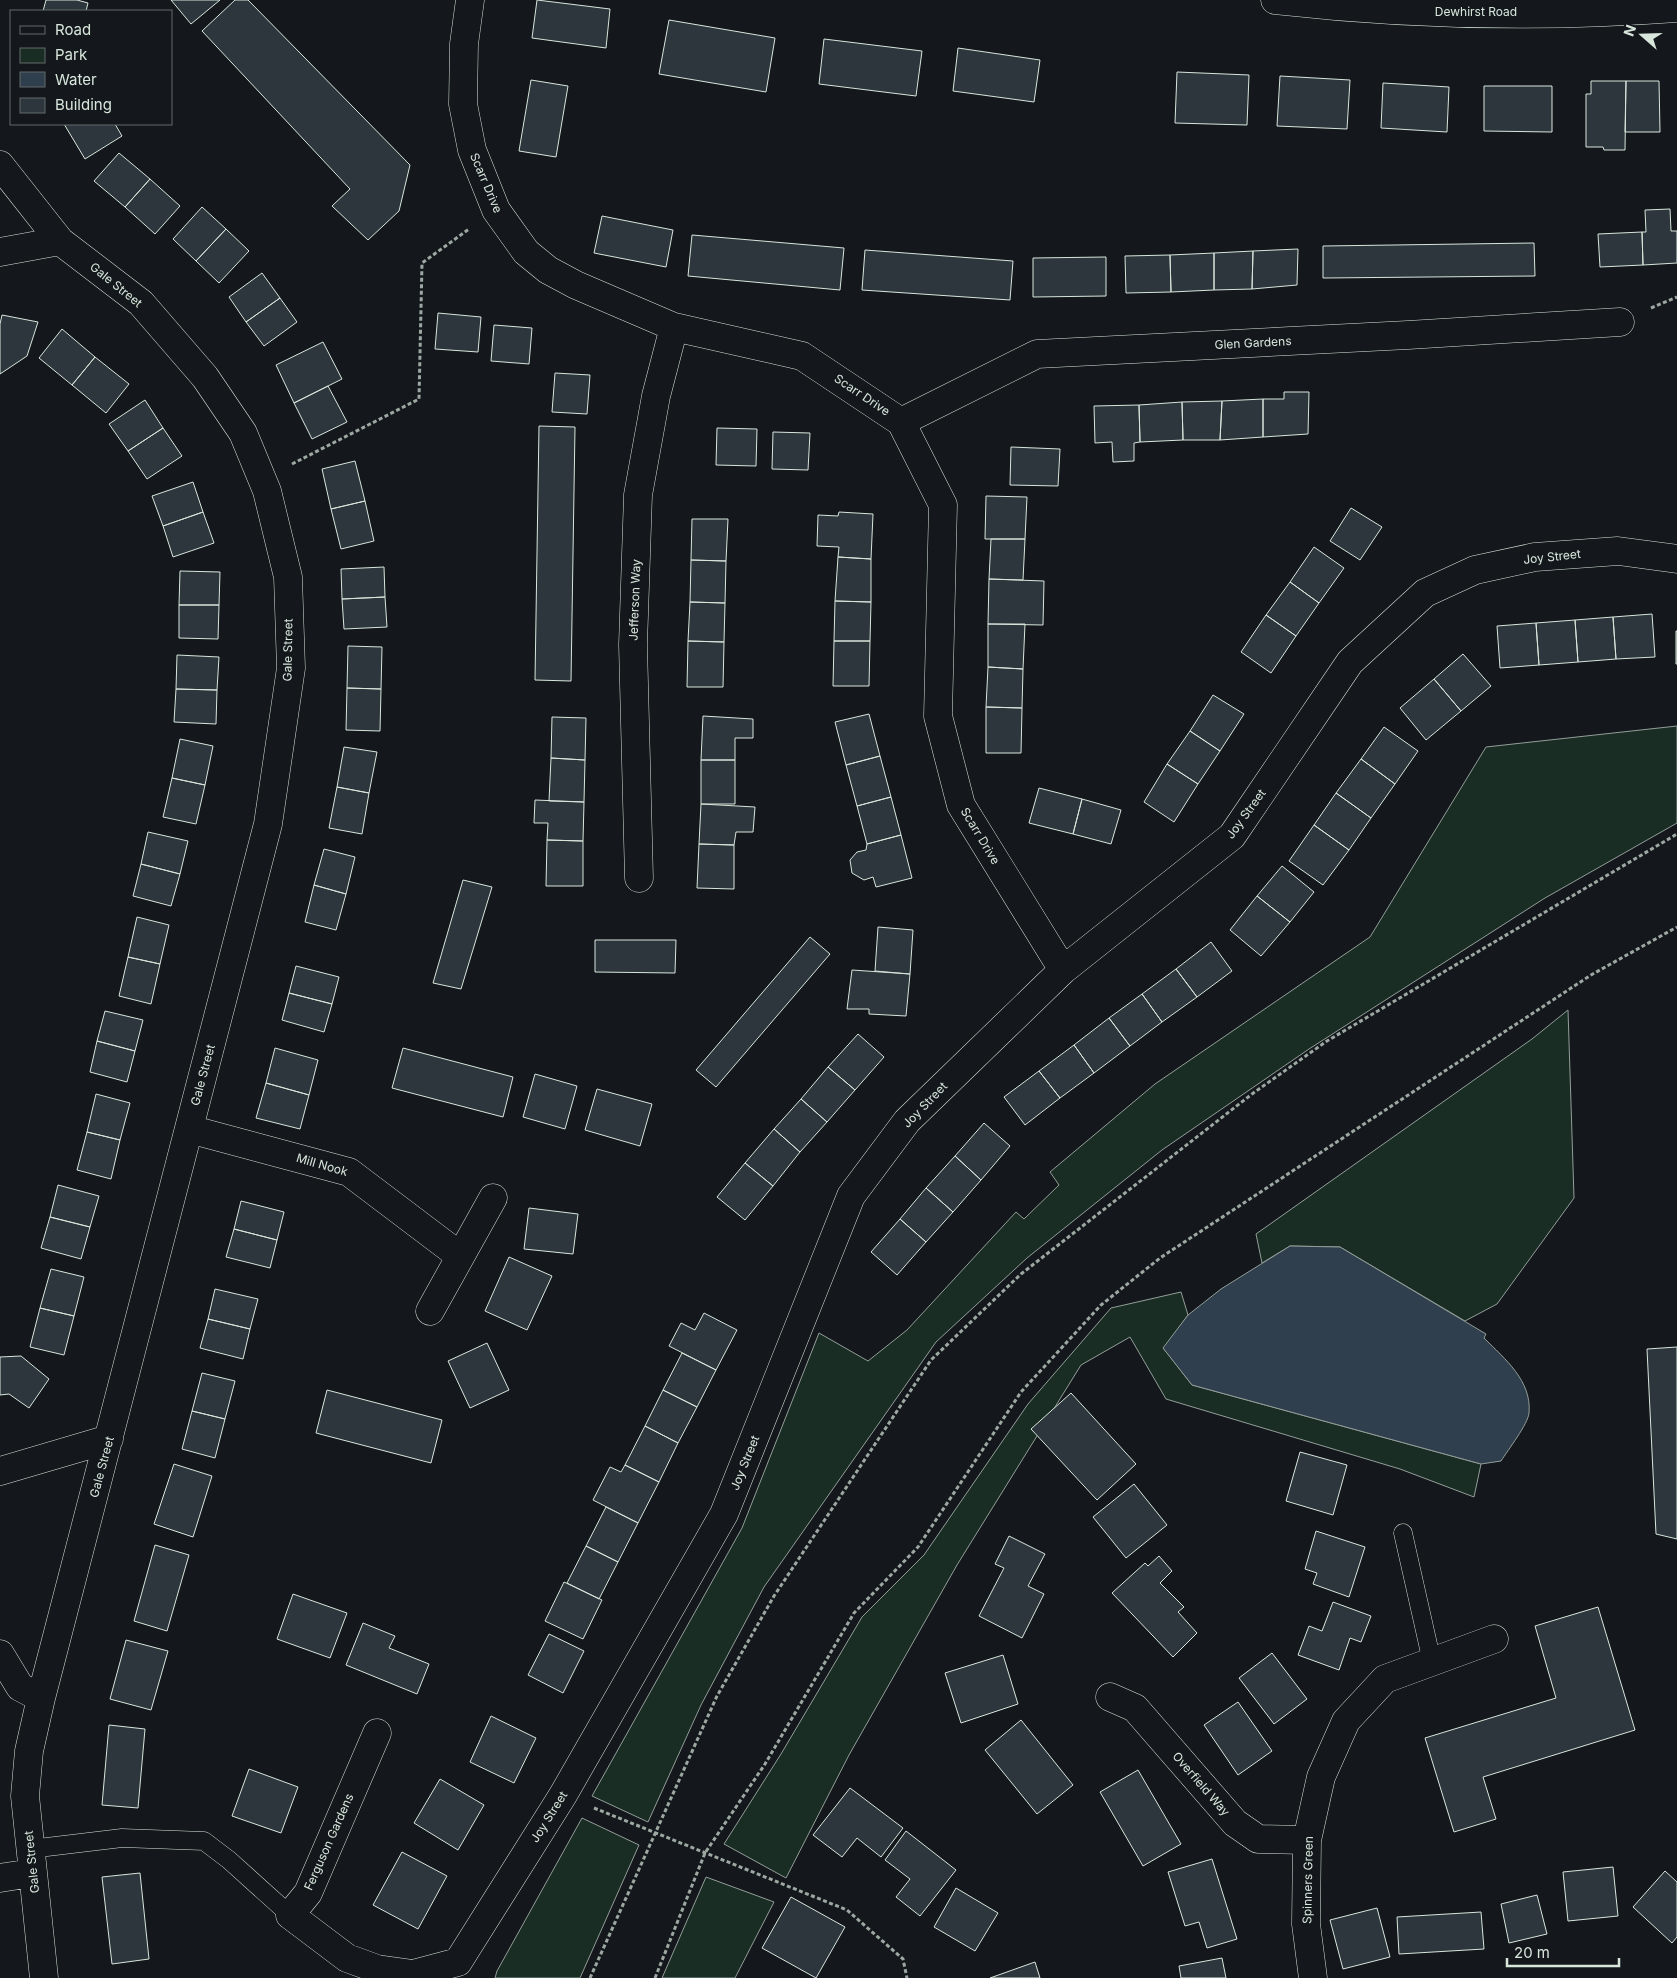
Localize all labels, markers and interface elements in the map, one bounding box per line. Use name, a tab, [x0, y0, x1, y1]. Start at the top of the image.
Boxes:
street label: Dewhirst Road	[1435, 4, 1517, 19]
legend	[10, 10, 172, 125]
north arrow	[1617, 10, 1667, 60]
text: Road	[55, 20, 91, 39]
text: N	[1620, 22, 1639, 38]
text: Park	[55, 45, 88, 64]
text: Water	[55, 70, 97, 89]
text: Building	[55, 95, 112, 114]
street label: Scarr Drive	[467, 151, 506, 215]
street label: Gale Street	[87, 259, 146, 310]
street label: Glen Gardens	[1214, 333, 1292, 352]
street label: Scarr Drive	[832, 371, 893, 419]
street label: Joy Street	[1522, 546, 1582, 567]
street label: Jefferson Way	[626, 559, 643, 641]
street label: Gale Street	[279, 618, 296, 682]
street label: Joy Street	[1223, 786, 1269, 841]
street label: Scarr Drive	[958, 805, 1003, 867]
street label: Gale Street	[187, 1043, 218, 1107]
street label: Joy Street	[899, 1079, 950, 1131]
street label: Mill Nook	[295, 1150, 350, 1179]
street label: Joy Street	[727, 1433, 762, 1492]
street label: Gale Street	[86, 1435, 117, 1499]
street label: Overfield Way	[1170, 1749, 1233, 1819]
street label: Joy Street	[527, 1788, 570, 1845]
street label: Ferguson Gardens	[301, 1791, 357, 1892]
street label: Gale Street	[21, 1830, 42, 1894]
street label: Spinners Green	[1299, 1836, 1316, 1924]
scale bar	[1507, 1936, 1620, 1968]
text: 20 m	[1514, 1943, 1550, 1962]

